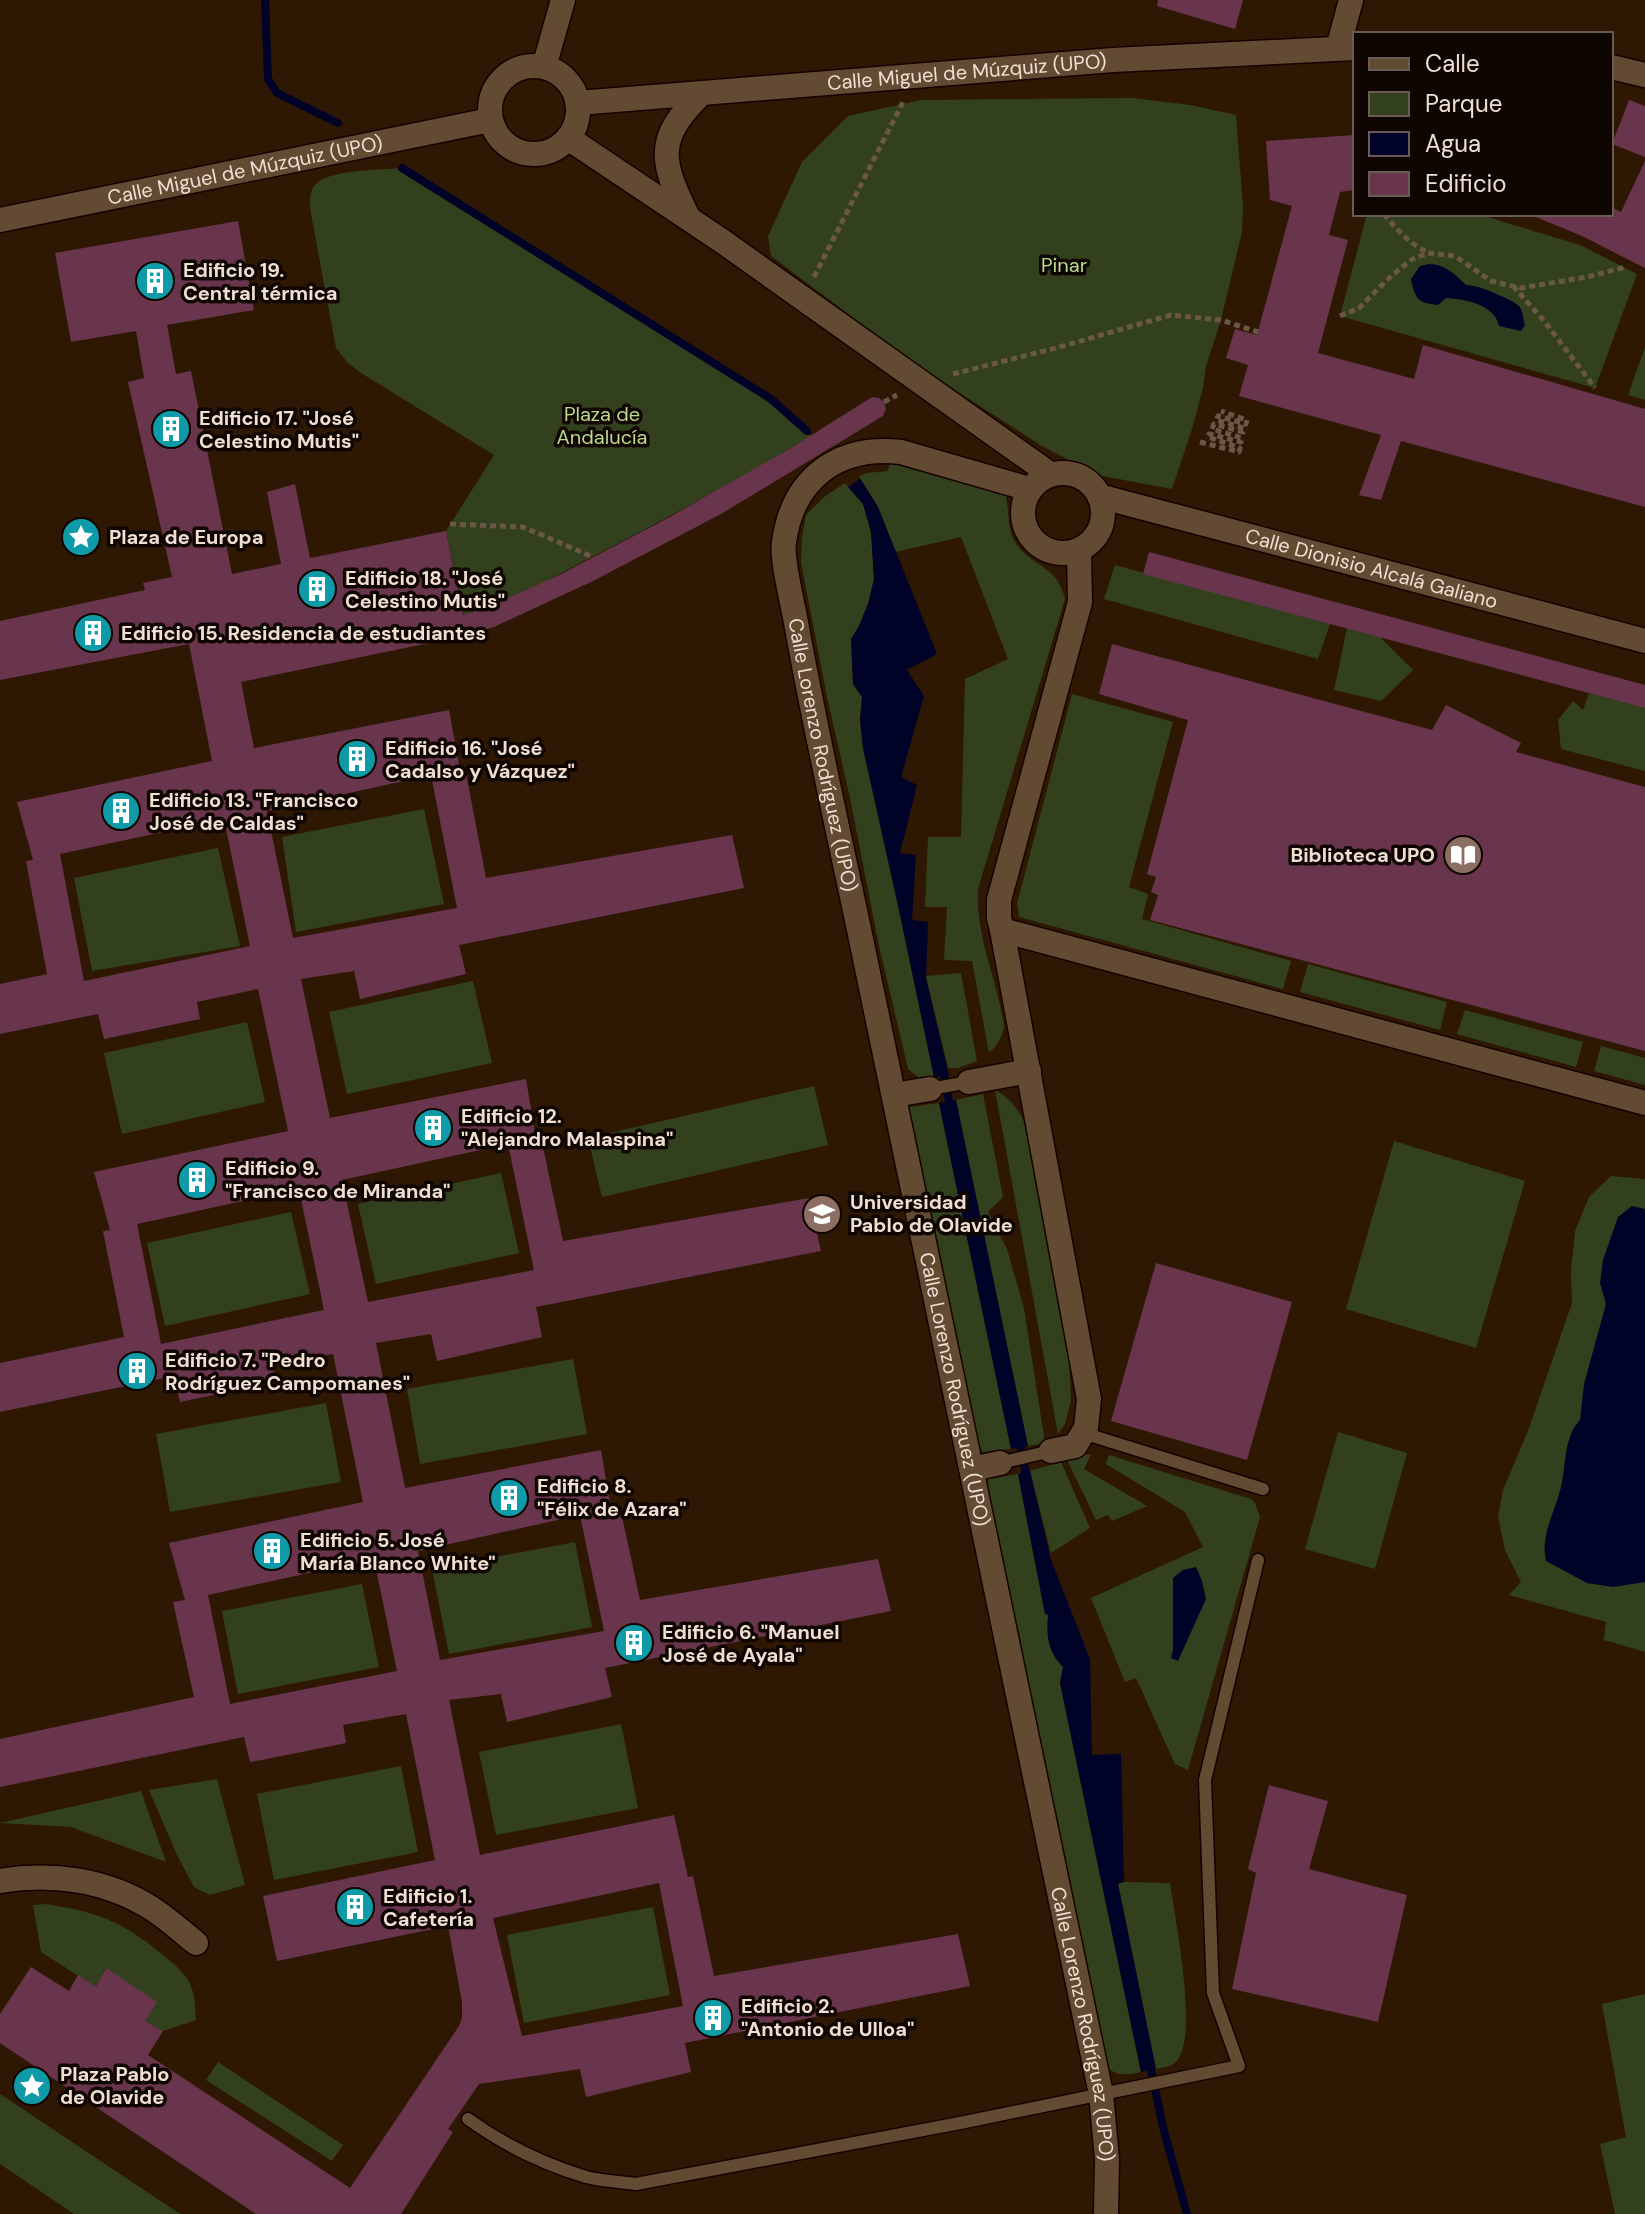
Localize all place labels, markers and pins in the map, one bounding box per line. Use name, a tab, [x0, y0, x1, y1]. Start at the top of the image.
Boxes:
place label: Edificio 19. Central térmica	[183, 257, 338, 306]
building icon: Edificio 19. Central térmica	[134, 260, 176, 302]
place label: Edificio 17. "José Celestino Mutis"	[199, 405, 359, 454]
building icon: Edificio 17. "José Celestino Mutis"	[150, 408, 192, 450]
place icon: Plaza de Europa	[60, 516, 102, 558]
place label: Plaza de Europa	[109, 524, 263, 550]
place label: Edificio 18. "José Celestino Mutis"	[345, 565, 505, 614]
building icon: Edificio 18. "José Celestino Mutis"	[296, 568, 338, 610]
building icon: Edificio 15. Residencia de estudiantes	[72, 612, 114, 654]
place label: Edificio 15. Residencia de estudiantes	[121, 620, 486, 646]
place label: Edificio 16. "José Cadalso y Vázquez"	[385, 735, 575, 784]
building icon: Edificio 16. "José Cadalso y Vázquez"	[336, 738, 378, 780]
place label: Edificio 13. "Francisco José de Caldas"	[149, 787, 358, 836]
building icon: Edificio 13. "Francisco José de Caldas"	[100, 790, 142, 832]
library icon: Biblioteca UPO	[1442, 834, 1484, 876]
place label: Biblioteca UPO	[1290, 842, 1435, 868]
place label: Edificio 12. "Alejandro Malaspina"	[461, 1103, 673, 1152]
building icon: Edificio 12. "Alejandro Malaspina"	[412, 1107, 454, 1149]
place label: Edificio 9. "Francisco de Miranda"	[225, 1155, 450, 1204]
building icon: Edificio 9. "Francisco de Miranda"	[176, 1159, 218, 1201]
place label: Universidad Pablo de Olavide	[850, 1189, 1013, 1238]
school or university icon: Universidad Pablo de Olavide	[801, 1193, 843, 1235]
place label: Edificio 7. "Pedro Rodríguez Campomanes"	[165, 1347, 410, 1396]
building icon: Edificio 7. "Pedro Rodríguez Campomanes"	[116, 1350, 158, 1392]
place label: Edificio 8. "Félix de Azara"	[537, 1473, 687, 1522]
building icon: Edificio 8. "Félix de Azara"	[488, 1477, 530, 1519]
place label: Edificio 5. José María Blanco White"	[300, 1527, 496, 1576]
building icon: Edificio 5. José María Blanco White"	[251, 1530, 293, 1572]
place label: Edificio 6. "Manuel José de Ayala"	[662, 1619, 840, 1668]
building icon: Edificio 6. "Manuel José de Ayala"	[613, 1622, 655, 1664]
place label: Edificio 1. Cafetería	[383, 1883, 474, 1932]
building icon: Edificio 1. Cafetería	[334, 1886, 376, 1928]
place label: Edificio 2. "Antonio de Ulloa"	[741, 1993, 914, 2042]
building icon: Edificio 2. "Antonio de Ulloa"	[692, 1997, 734, 2039]
place label: Plaza Pablo de Olavide	[60, 2061, 170, 2110]
place icon: Plaza Pablo de Olavide	[11, 2065, 53, 2107]

